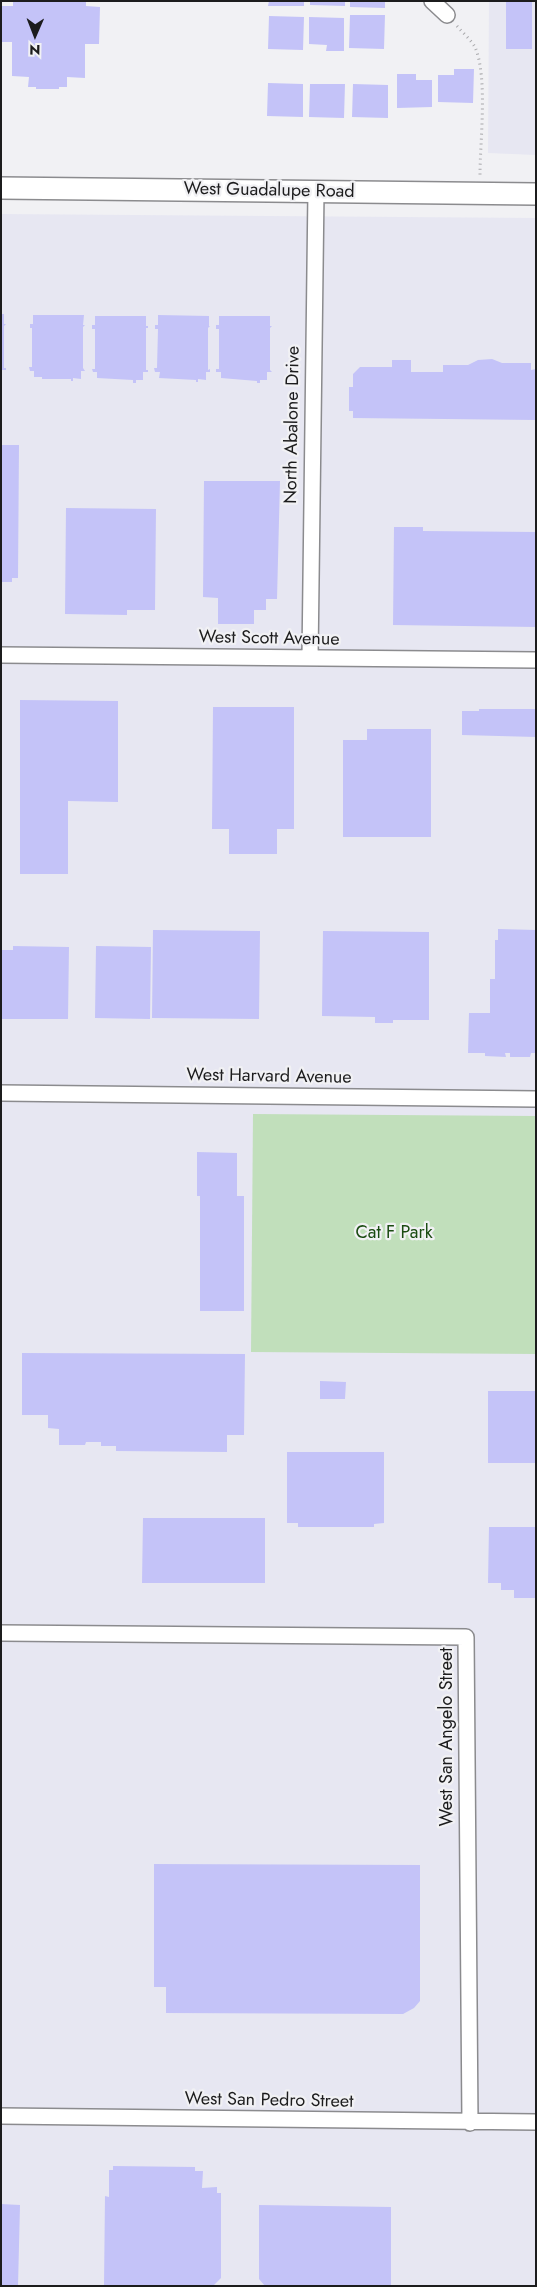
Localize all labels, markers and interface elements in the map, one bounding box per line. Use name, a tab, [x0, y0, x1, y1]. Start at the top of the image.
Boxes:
north arrow	[10, 10, 60, 60]
text: N	[29, 40, 40, 60]
street label: West Guadalupe Road	[183, 179, 355, 203]
street label: North Abalone Drive	[281, 346, 305, 504]
street label: West Scott Avenue	[198, 627, 340, 651]
street label: West Harvard Avenue	[186, 1065, 352, 1089]
park label: Cat F Park	[355, 1223, 433, 1245]
street label: West San Angelo Street	[437, 1647, 459, 1827]
street label: West San Pedro Street	[184, 2089, 354, 2113]

